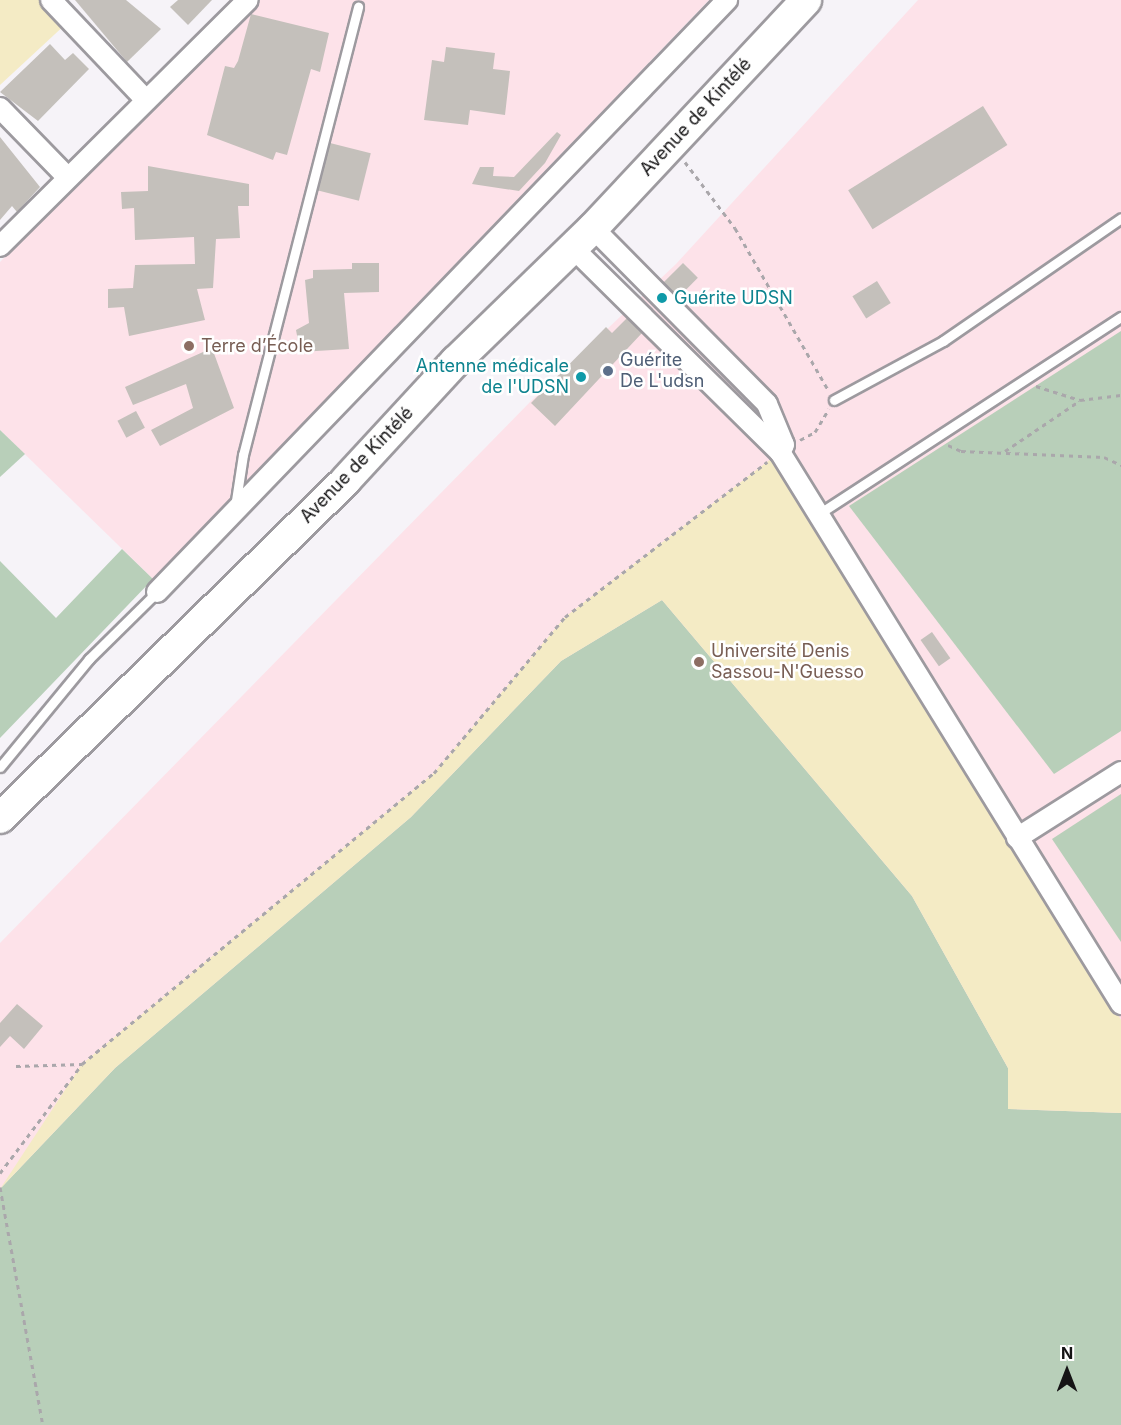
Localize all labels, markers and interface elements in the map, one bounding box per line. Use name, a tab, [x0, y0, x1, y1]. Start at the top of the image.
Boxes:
street label: Avenue de Kintélé	[636, 54, 756, 180]
place label: Guérite UDSN	[674, 287, 793, 309]
marker: Guérite UDSN	[655, 291, 669, 305]
place label: Terre d’École	[201, 335, 313, 357]
marker: Terre d’École	[182, 339, 196, 353]
place label: Guérite De L'udsn	[620, 350, 704, 392]
place label: Antenne médicale de l'UDSN	[416, 356, 569, 398]
marker: Guérite De L'udsn	[601, 364, 615, 378]
marker: Antenne médicale de l'UDSN	[574, 370, 588, 384]
street label: Avenue de Kintélé	[296, 402, 418, 528]
place label: Université Denis Sassou-N'Guesso	[711, 641, 864, 684]
marker: Université Denis Sassou-N'Guesso	[692, 655, 706, 669]
north arrow	[1037, 1341, 1097, 1401]
text: N	[1061, 1343, 1073, 1363]

